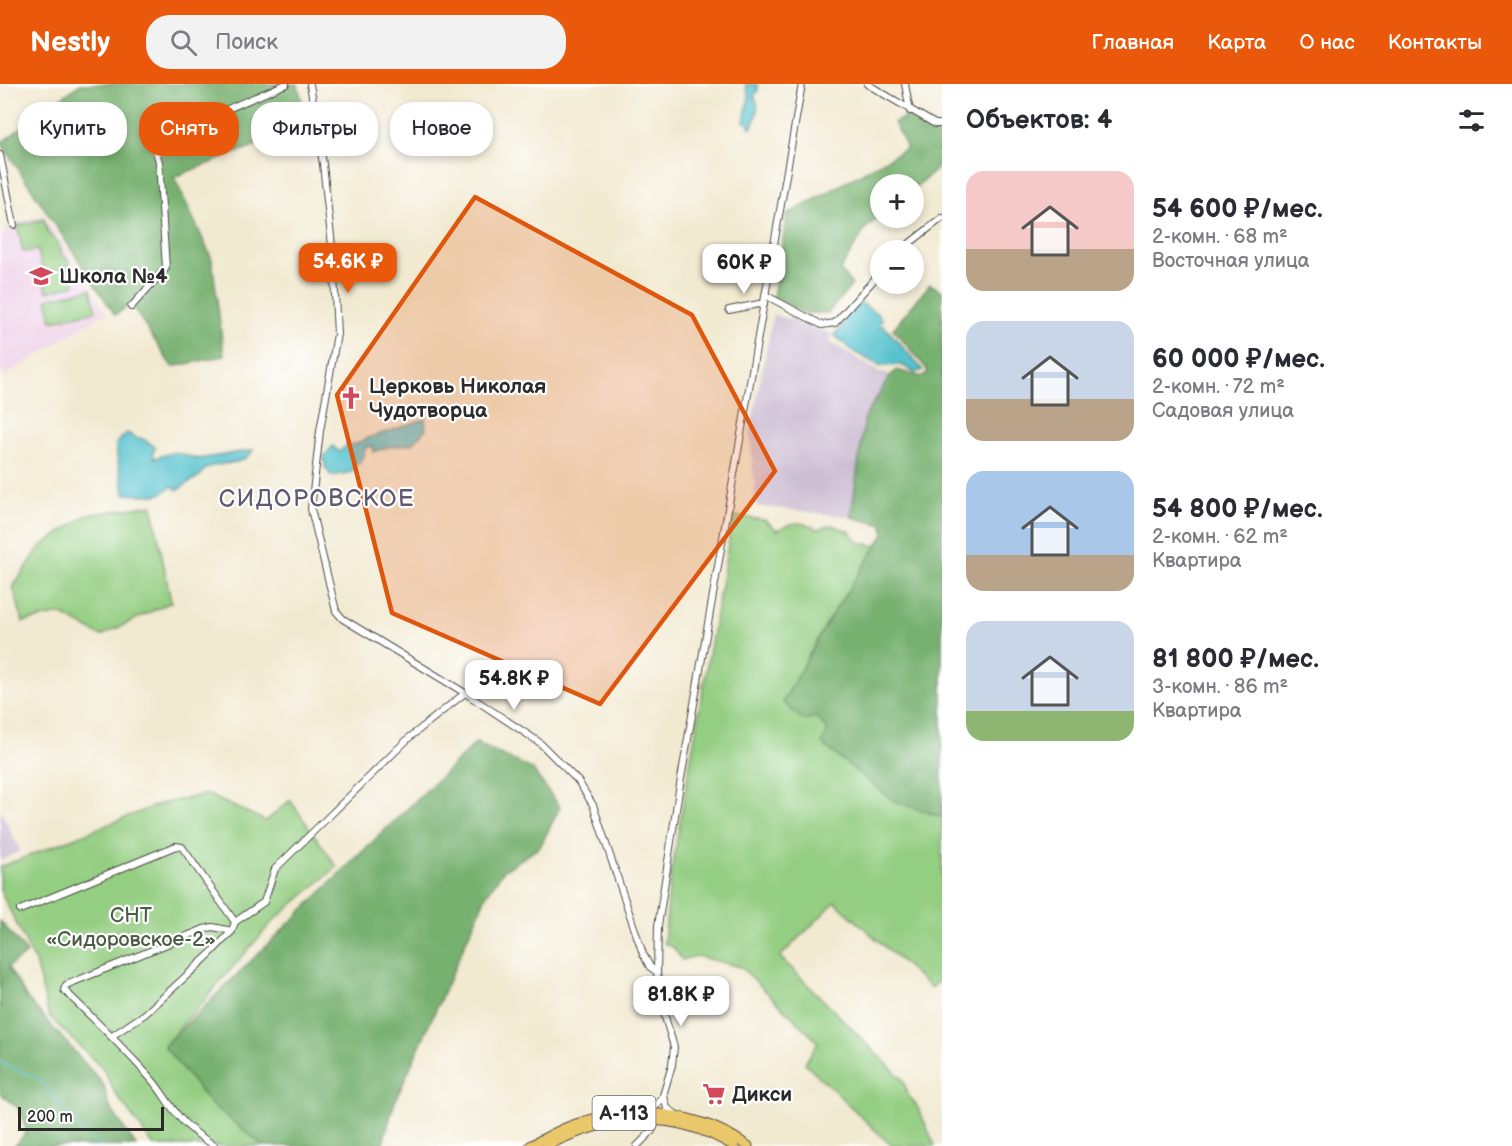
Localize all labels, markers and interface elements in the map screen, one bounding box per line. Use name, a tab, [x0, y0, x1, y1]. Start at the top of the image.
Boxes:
search box	[146, 15, 566, 69]
text: Nestly	[30, 26, 110, 59]
icon: search	[167, 26, 200, 59]
text: Поиск	[215, 29, 278, 56]
text: Главная	[1091, 30, 1174, 55]
text: Карта	[1207, 30, 1266, 55]
text: О нас	[1299, 30, 1355, 55]
text: Контакты	[1388, 30, 1482, 55]
chip: Купить	[18, 102, 127, 156]
chip: Снять	[139, 102, 239, 156]
chip: Фильтры	[251, 102, 378, 156]
chip: Новое	[390, 102, 493, 156]
icon: filters	[1455, 104, 1488, 137]
text: Объектов: 4	[966, 105, 1112, 136]
map controls	[870, 174, 924, 294]
button: +	[870, 174, 924, 228]
text: 54 600 ₽/мес.	[1152, 194, 1323, 225]
icon: home	[1014, 195, 1086, 267]
text: 2-комн. · 68 m²	[1152, 225, 1288, 249]
button: −	[870, 240, 924, 294]
pin: 54.6K ₽	[293, 243, 403, 294]
pin: 60K ₽	[702, 244, 786, 295]
text: Восточная улица	[1152, 249, 1310, 273]
text: 54.6K ₽	[313, 250, 383, 274]
text: 60K ₽	[716, 251, 772, 275]
school or university icon: Школа №4	[28, 263, 54, 289]
place label: Школа №4	[59, 264, 168, 289]
text: 60 000 ₽/мес.	[1152, 344, 1325, 375]
icon: home	[1014, 345, 1086, 417]
place label: Церковь Николая Чудотворца	[369, 374, 546, 423]
text: 2-комн. · 72 m²	[1152, 375, 1285, 399]
church icon: Церковь Николая Чудотворца	[338, 385, 364, 411]
text: Садовая улица	[1152, 399, 1294, 423]
district label: СИДОРОВСКОЕ	[219, 484, 415, 513]
text: 54 800 ₽/мес.	[1152, 494, 1323, 525]
icon: home	[1014, 495, 1086, 567]
text: 2-комн. · 62 m²	[1152, 525, 1288, 549]
text: Квартира	[1152, 549, 1242, 573]
text: 81 800 ₽/мес.	[1152, 644, 1319, 675]
icon: home	[1014, 645, 1086, 717]
pin: 54.8K ₽	[459, 660, 569, 711]
text: 54.8K ₽	[479, 667, 549, 691]
text: 3-комн. · 86 m²	[1152, 675, 1288, 699]
text: Квартира	[1152, 699, 1242, 723]
park label: СНТ «Сидоровское-2»	[46, 903, 216, 952]
pin: 81.8K ₽	[626, 976, 736, 1027]
text: 81.8K ₽	[647, 983, 715, 1007]
supermarket icon: Дикси	[701, 1081, 727, 1107]
place label: Дикси	[732, 1082, 792, 1107]
road number: А-113	[592, 1096, 656, 1130]
scale bar	[18, 1104, 164, 1132]
text: 200 m	[27, 1108, 73, 1127]

